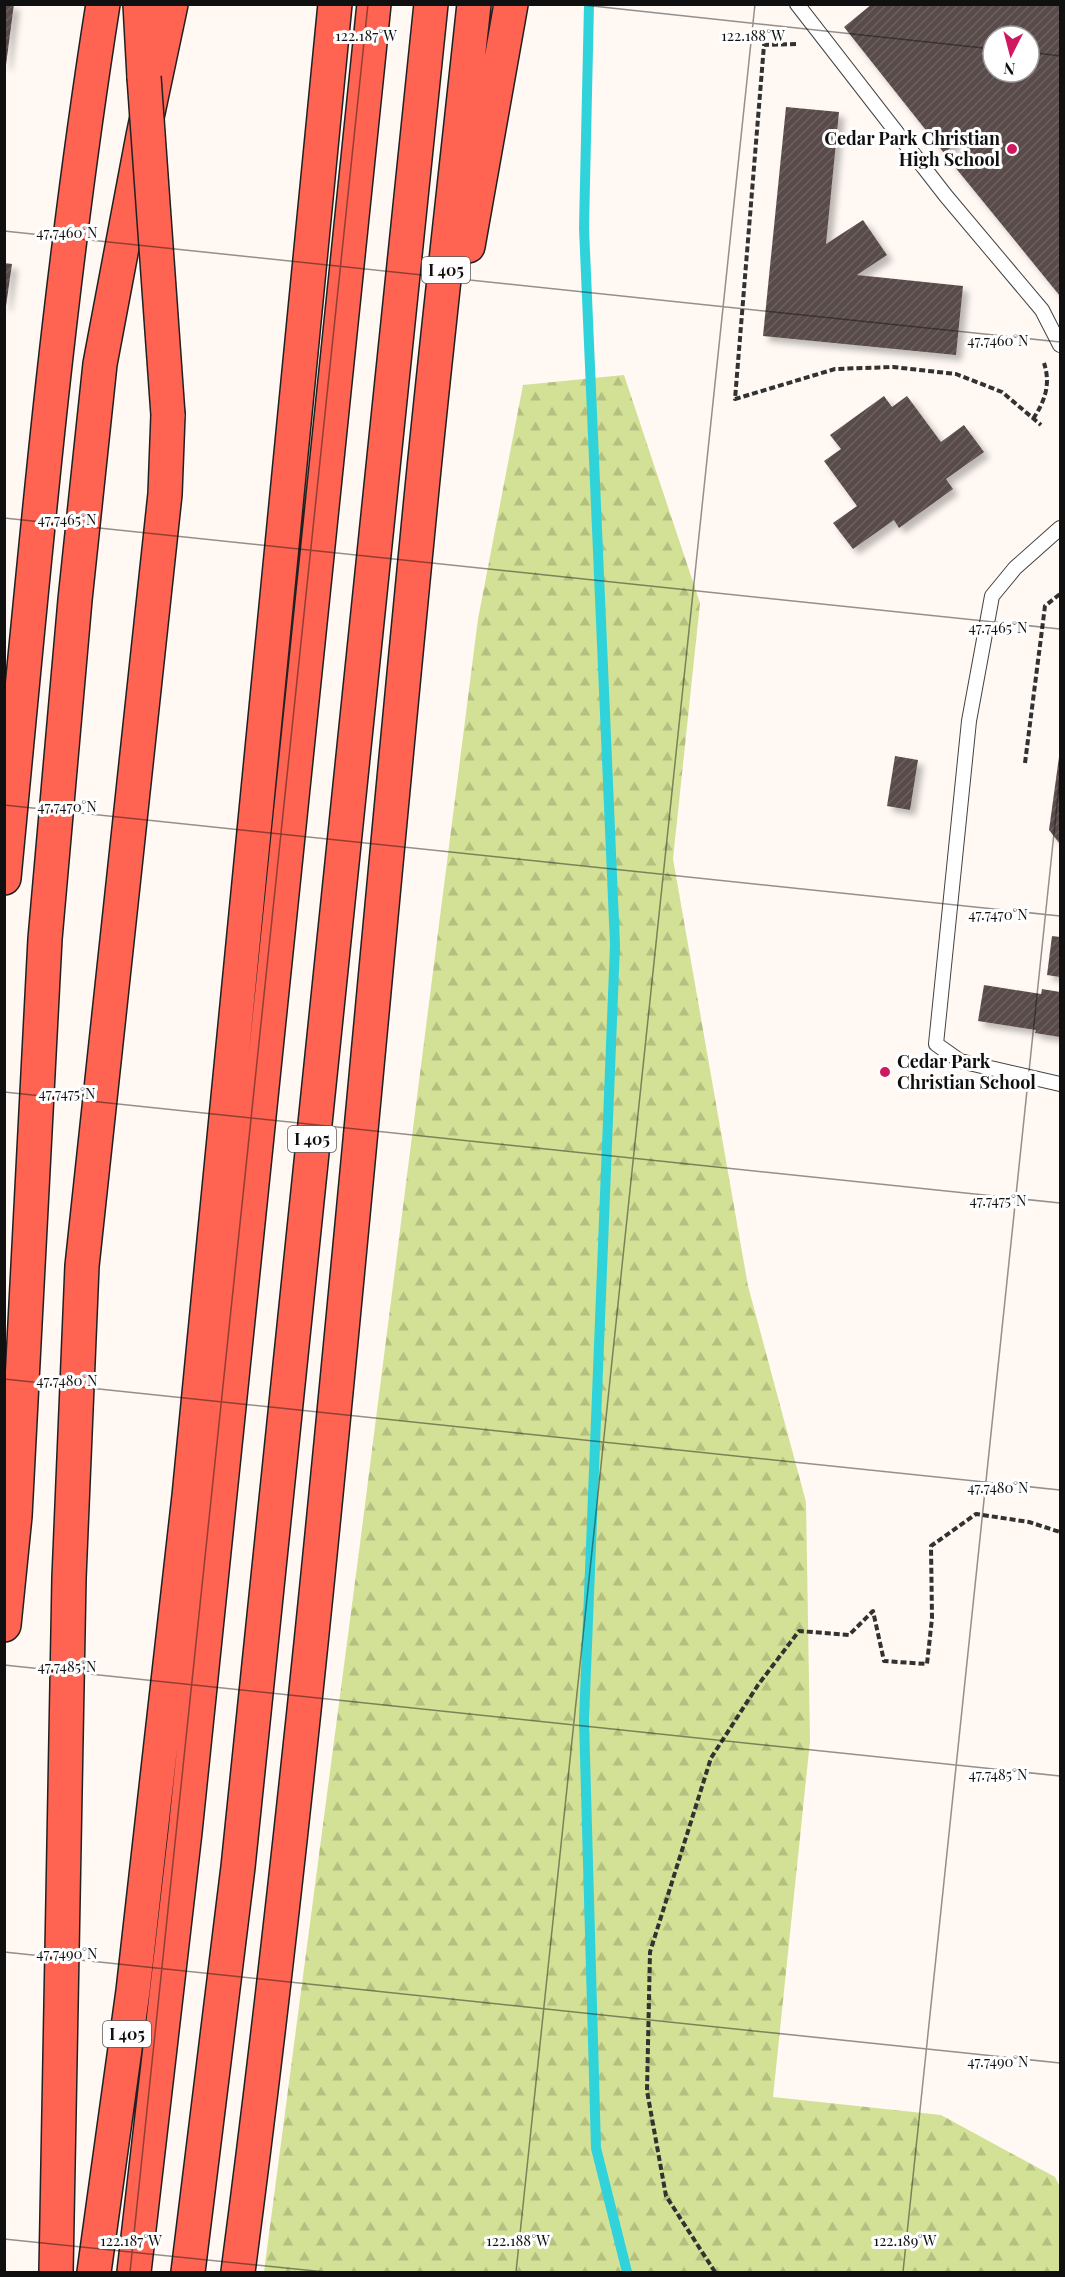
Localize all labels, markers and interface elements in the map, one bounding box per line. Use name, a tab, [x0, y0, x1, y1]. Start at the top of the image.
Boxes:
north arrow	[981, 24, 1041, 84]
text: 122.187°W	[335, 25, 397, 45]
text: 122.188°W	[721, 25, 785, 45]
text: N	[1002, 58, 1016, 80]
place label: Cedar Park Christian High School	[824, 126, 1000, 171]
marker: Cedar Park Christian High School	[1005, 142, 1019, 156]
text: 47.7460°N	[36, 222, 98, 242]
road number: I 405	[422, 257, 470, 283]
text: 47.7460°N	[967, 330, 1029, 350]
text: 47.7465°N	[38, 509, 97, 529]
text: 47.7465°N	[969, 617, 1028, 637]
text: 47.7470°N	[37, 796, 97, 816]
text: 47.7470°N	[968, 904, 1028, 924]
place label: Cedar Park Christian School	[897, 1049, 1036, 1094]
marker: Cedar Park Christian School	[878, 1065, 892, 1079]
text: 47.7475°N	[38, 1083, 96, 1103]
road number: I 405	[288, 1126, 336, 1152]
text: 47.7475°N	[969, 1190, 1027, 1210]
text: 47.7480°N	[36, 1370, 98, 1390]
text: 47.7480°N	[967, 1477, 1029, 1497]
text: 47.7485°N	[38, 1656, 97, 1676]
text: 47.7485°N	[969, 1764, 1028, 1784]
text: 47.7490°N	[36, 1943, 98, 1963]
road number: I 405	[103, 2021, 151, 2047]
text: 47.7490°N	[967, 2051, 1029, 2071]
text: 122.187°W	[100, 2230, 162, 2250]
text: 122.188°W	[486, 2230, 550, 2250]
text: 122.189°W	[874, 2230, 937, 2250]

